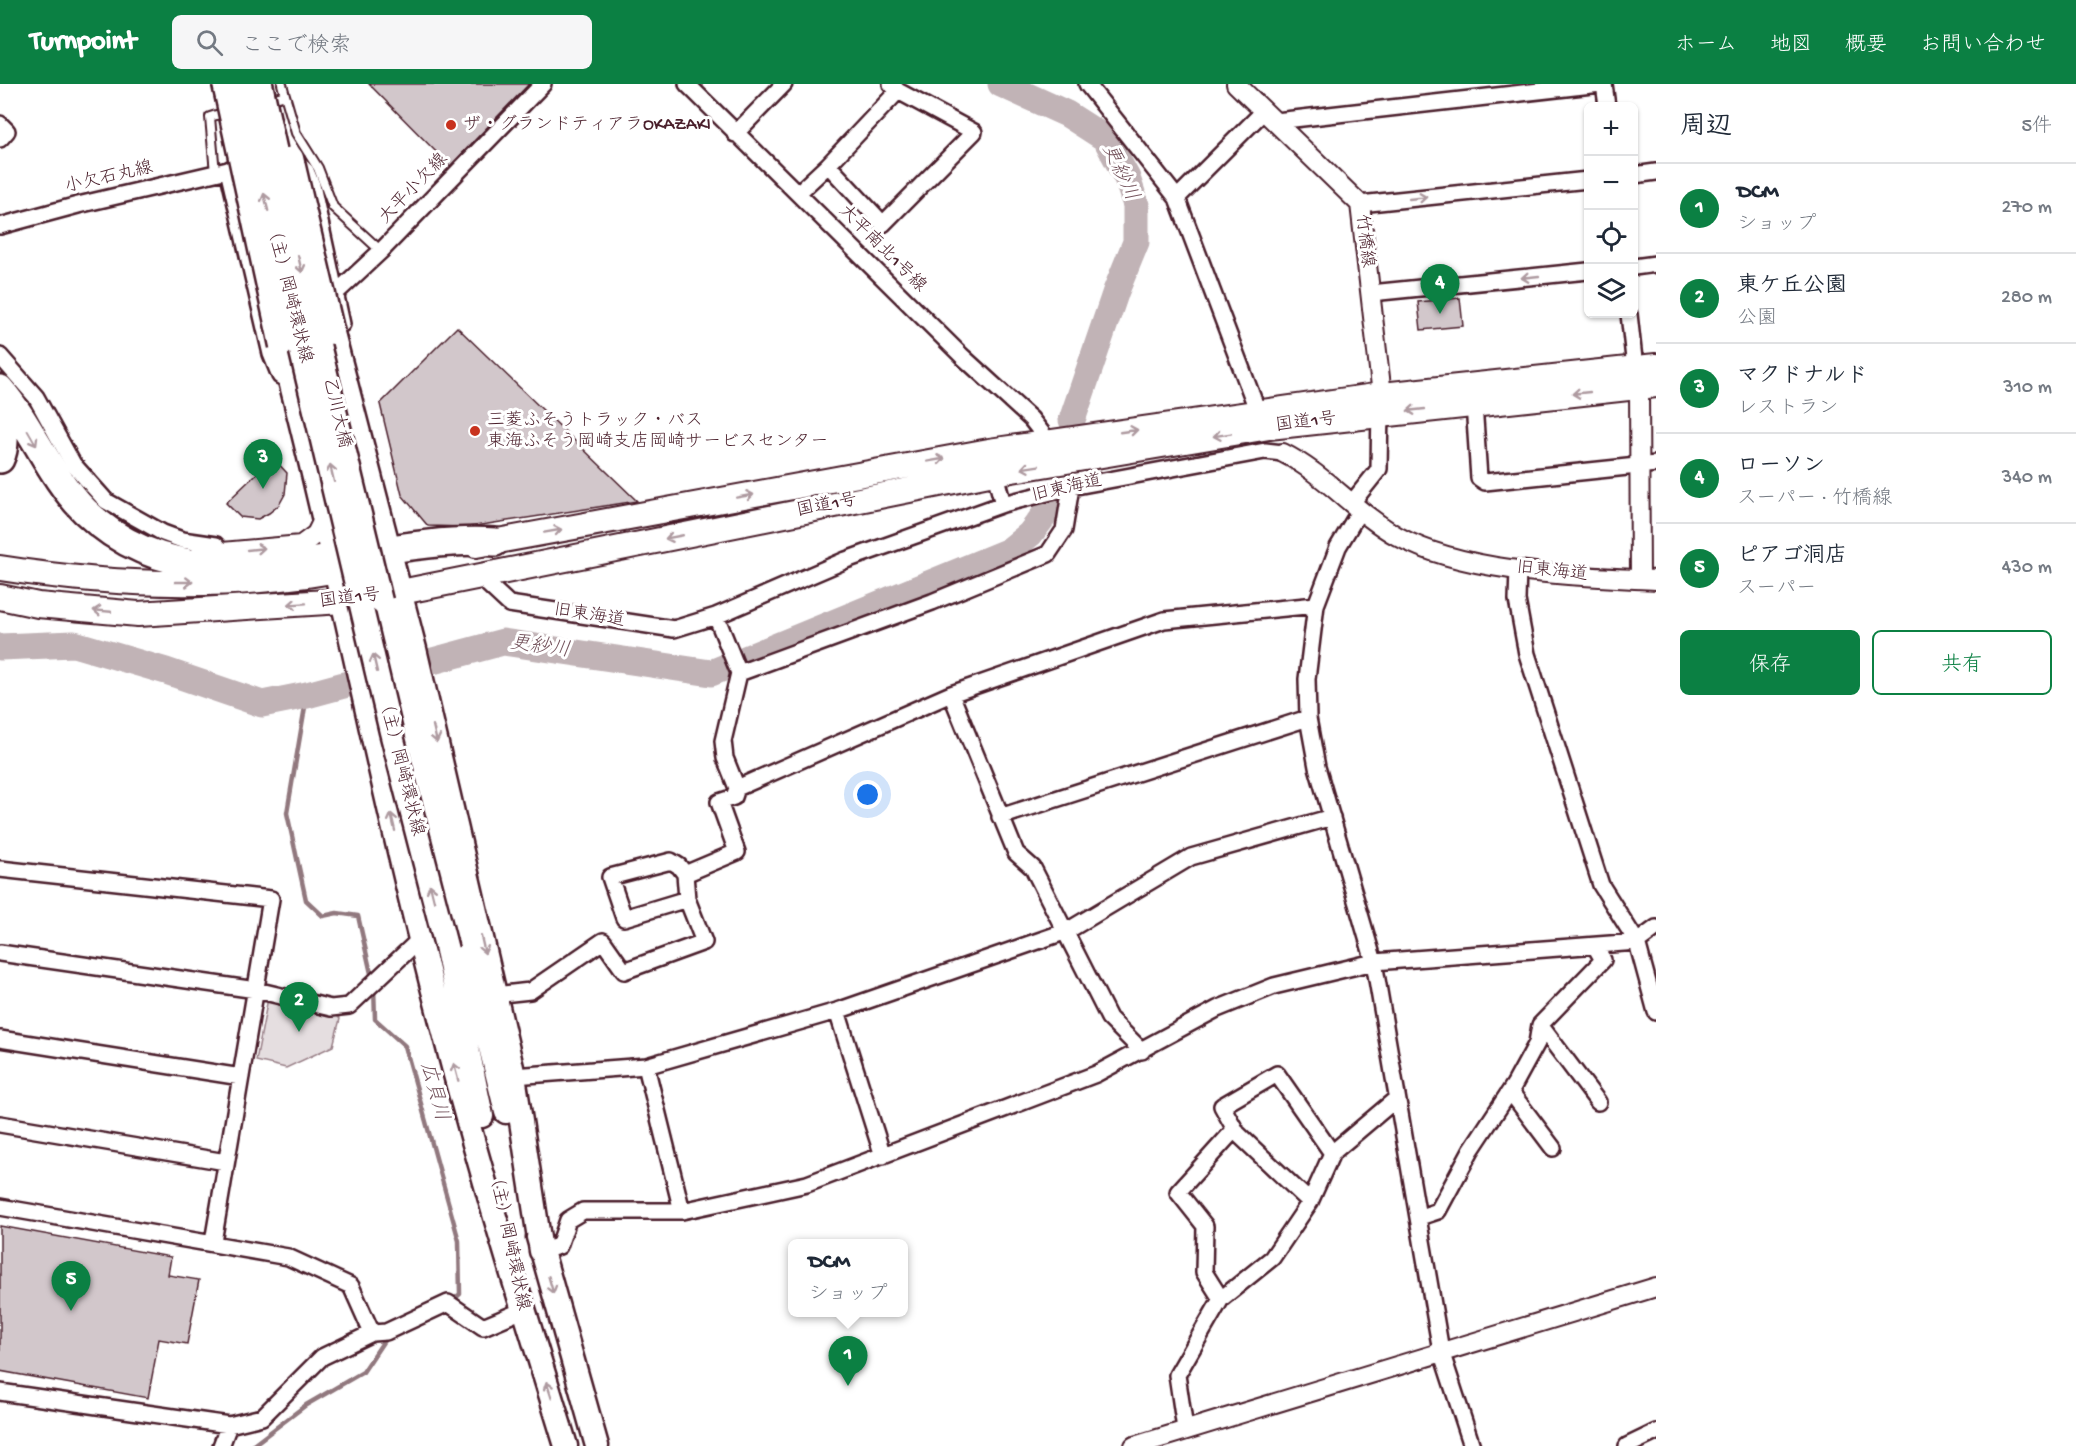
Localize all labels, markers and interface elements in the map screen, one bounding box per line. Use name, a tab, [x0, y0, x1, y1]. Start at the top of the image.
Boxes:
search box	[172, 15, 592, 69]
text: Turnpoint	[30, 26, 136, 59]
icon: search	[193, 26, 226, 59]
text: ここで検索	[241, 34, 351, 60]
text: ホーム	[1675, 34, 1737, 59]
text: 地図	[1770, 34, 1812, 59]
text: 概要	[1845, 34, 1887, 59]
text: お問い合わせ	[1920, 34, 2046, 59]
map controls	[1584, 102, 1638, 318]
button: +	[1584, 102, 1638, 156]
text: 周辺	[1680, 113, 1732, 144]
place label: ザ・グランドティアラOKAZAKI	[463, 114, 711, 136]
text: 5件	[2021, 116, 2052, 139]
marker: ザ・グランドティアラOKAZAKI	[444, 118, 458, 132]
water label: 更紗川	[1096, 140, 1144, 205]
street label: 大平小欠線	[374, 149, 453, 229]
button: −	[1584, 156, 1638, 210]
street label: 小欠石丸線	[63, 157, 155, 198]
text: DCM	[1737, 180, 1779, 206]
one-way arrow	[1407, 192, 1427, 203]
one-way arrow	[260, 193, 272, 212]
text: 1	[1695, 197, 1704, 220]
text: 270 m	[2002, 197, 2052, 220]
street label: 大平南北1号線	[834, 200, 931, 297]
button: locate	[1584, 210, 1638, 264]
street label: 竹橋線	[1350, 213, 1379, 269]
text: ショップ	[1737, 214, 1816, 237]
street label: （主）岡崎環状線	[260, 220, 318, 365]
one-way arrow	[295, 255, 307, 274]
pin: 4	[1420, 264, 1460, 314]
button: layers	[1584, 264, 1638, 318]
one-way arrow	[1521, 272, 1541, 283]
text: 東ケ丘公園	[1737, 274, 1847, 300]
text: 2	[1695, 287, 1704, 310]
text: 280 m	[2001, 287, 2052, 310]
text: 公園	[1737, 308, 1777, 331]
text: マクドナルド	[1737, 364, 1868, 390]
street label: 乙川大橋	[318, 375, 355, 450]
text: 3	[1694, 377, 1705, 400]
text: 310 m	[2003, 377, 2052, 400]
one-way arrow	[1572, 388, 1592, 399]
text: レストラン	[1737, 398, 1839, 421]
one-way arrow	[1406, 405, 1426, 416]
street label: 国道1号	[1274, 408, 1338, 437]
place label: 三菱ふそうトラック・バス 東海ふそう岡崎支店岡崎サービスセンター	[487, 410, 828, 453]
marker: 三菱ふそうトラック・バス 東海ふそう岡崎支店岡崎サービスセンター	[468, 424, 482, 438]
one-way arrow	[1119, 425, 1138, 436]
one-way arrow	[27, 429, 39, 446]
one-way arrow	[1213, 430, 1233, 441]
pin: 3	[244, 440, 282, 489]
text: ローソン	[1737, 454, 1825, 480]
one-way arrow	[926, 455, 946, 466]
one-way arrow	[1021, 462, 1040, 473]
one-way arrow	[325, 464, 337, 483]
text: 4	[1695, 467, 1704, 490]
text: 340 m	[2002, 467, 2052, 490]
street label: 旧東海道	[1029, 470, 1104, 507]
text: スーパー · 竹橋線	[1737, 488, 1892, 511]
street label: 国道1号	[795, 489, 859, 522]
one-way arrow	[734, 490, 754, 501]
one-way arrow	[543, 525, 562, 536]
one-way arrow	[665, 532, 684, 543]
one-way arrow	[246, 543, 266, 554]
text: ピアゴ洞店	[1737, 544, 1847, 570]
street label: 旧東海道	[1515, 557, 1589, 586]
text: 5	[1694, 557, 1705, 580]
text: 430 m	[2002, 557, 2052, 580]
one-way arrow	[173, 576, 193, 588]
text: スーパー	[1737, 578, 1816, 601]
street label: 国道1号	[318, 584, 382, 613]
one-way arrow	[287, 599, 307, 610]
street label: 旧東海道	[552, 599, 626, 632]
one-way arrow	[93, 605, 113, 616]
water label: 更紗川	[509, 630, 572, 664]
button: 保存	[1680, 630, 1860, 695]
button: 共有	[1872, 630, 2052, 695]
one-way arrow	[369, 654, 381, 673]
street label: （主）岡崎環状線	[372, 693, 430, 838]
one-way arrow	[429, 725, 441, 744]
your location	[853, 780, 882, 809]
one-way arrow	[387, 812, 399, 831]
one-way arrow	[426, 884, 438, 903]
one-way arrow	[477, 935, 489, 954]
pin: 2	[280, 982, 318, 1032]
water label: 広貝川	[414, 1060, 453, 1124]
one-way arrow	[449, 1063, 461, 1082]
street label: （主）岡崎環状線	[483, 1167, 535, 1313]
popup	[788, 1239, 908, 1317]
text: DCM	[808, 1250, 850, 1276]
pin: 5	[52, 1262, 90, 1311]
one-way arrow	[546, 1275, 557, 1294]
text: ショップ	[808, 1284, 888, 1307]
pin: 1	[828, 1336, 868, 1386]
one-way arrow	[543, 1381, 554, 1400]

